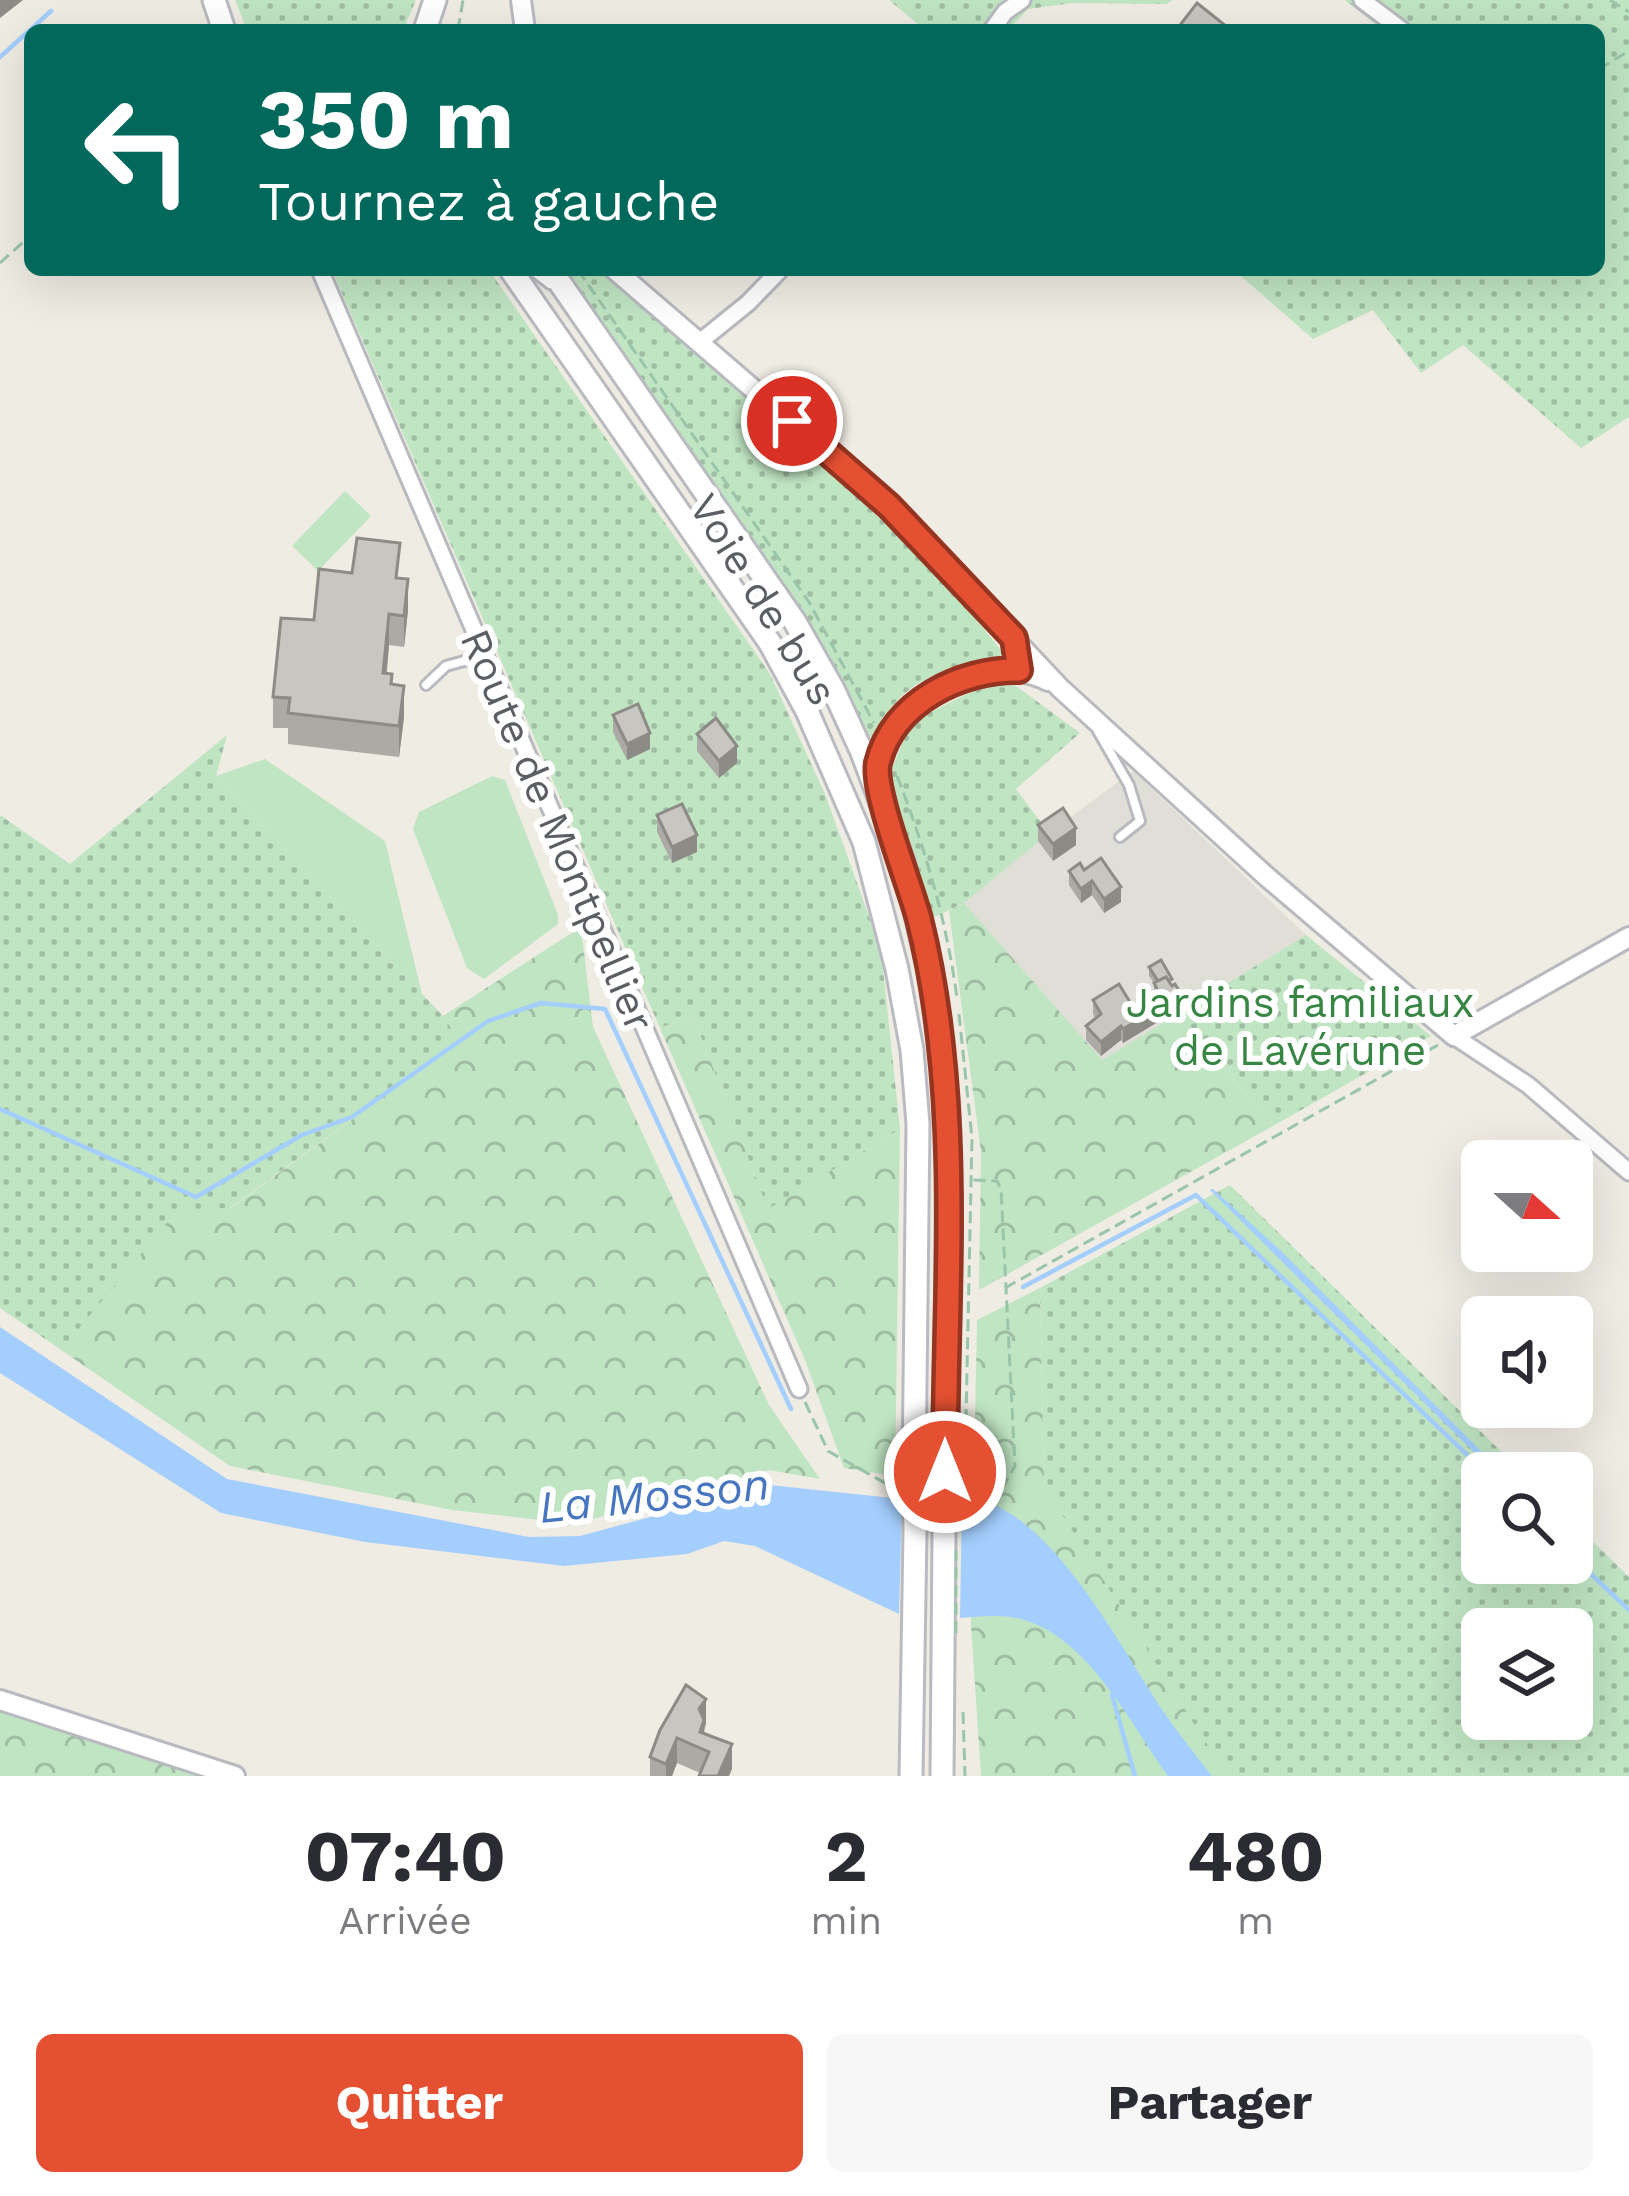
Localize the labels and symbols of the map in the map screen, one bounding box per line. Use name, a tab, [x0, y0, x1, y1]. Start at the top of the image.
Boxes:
pin	[741, 370, 843, 472]
street label: Voie de bus	[679, 485, 848, 714]
street label: Route de Montpellier	[451, 622, 665, 1039]
park label: Jardins familiaux de Lavérune	[1126, 978, 1474, 1075]
north arrow	[1461, 1140, 1593, 1272]
position arrow	[882, 1409, 1008, 1535]
water label: La Mosson	[536, 1457, 772, 1534]

